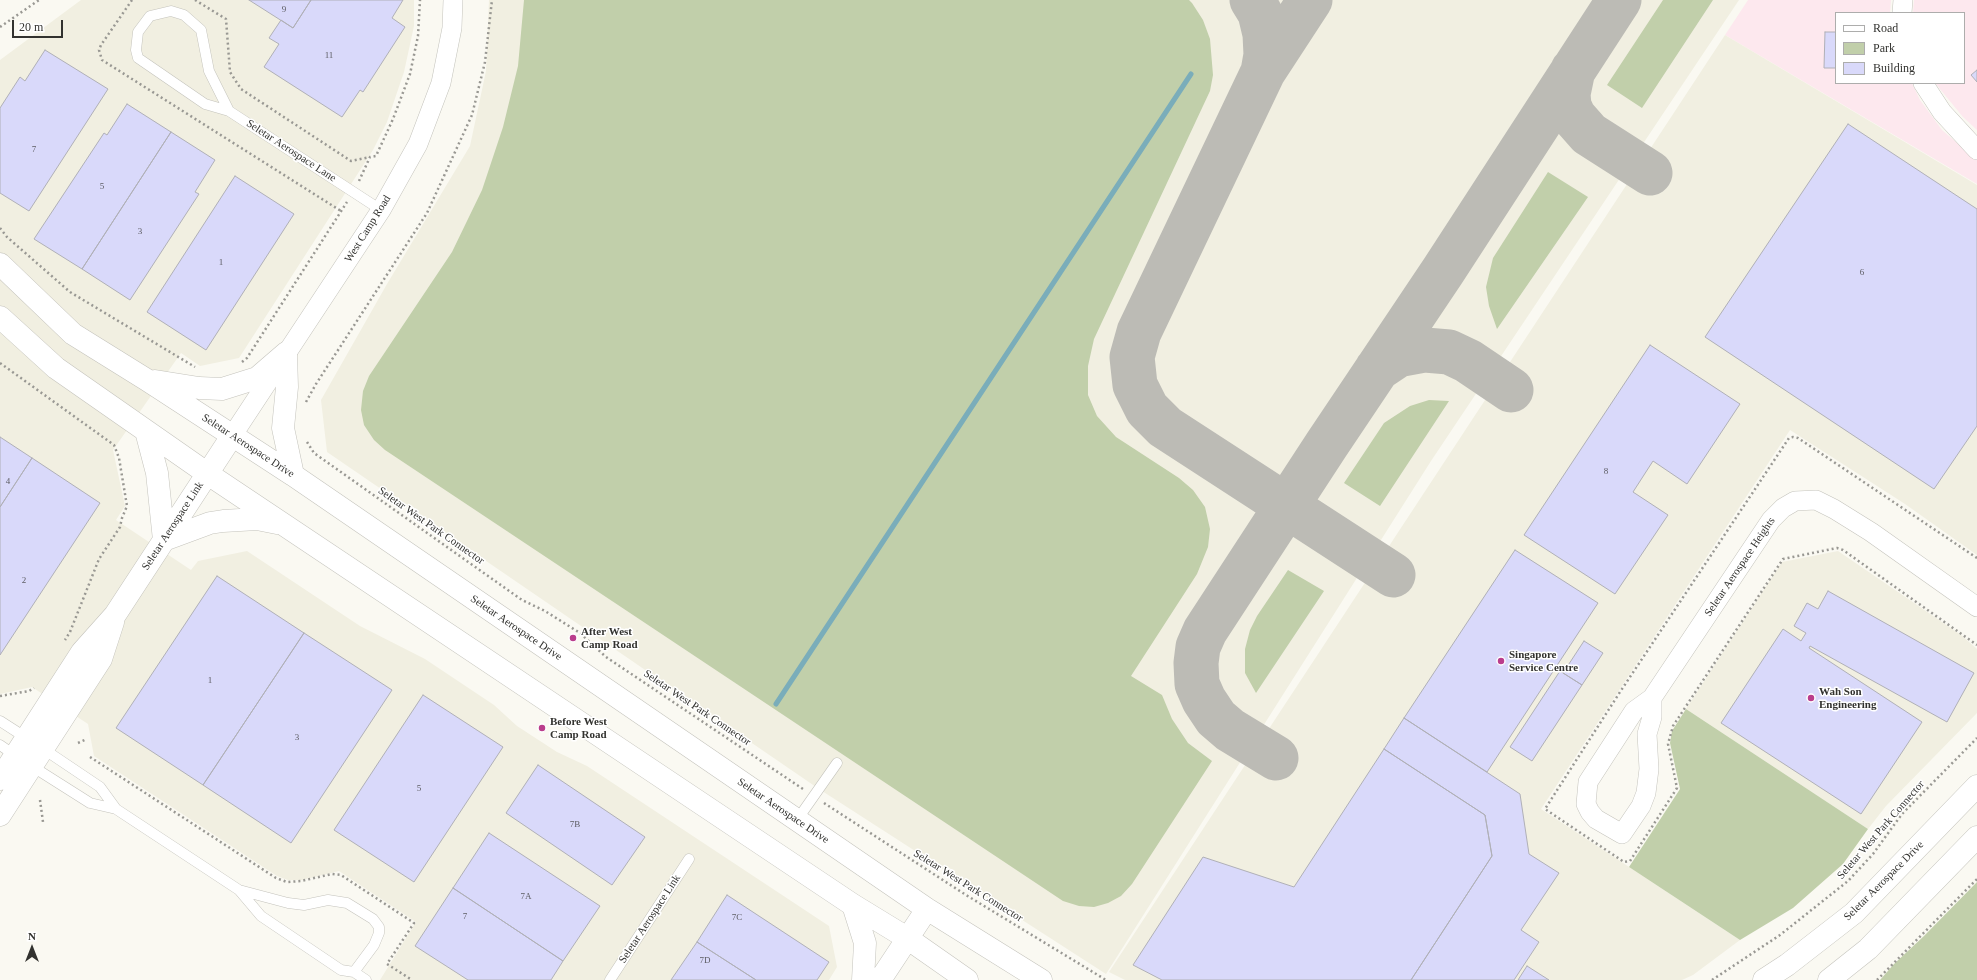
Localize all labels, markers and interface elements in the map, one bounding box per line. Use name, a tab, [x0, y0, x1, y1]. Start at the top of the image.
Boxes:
house number: 9	[282, 5, 286, 15]
scale bar	[14, 12, 65, 38]
legend	[1835, 12, 1965, 84]
text: 20 m	[19, 20, 43, 34]
text: Road	[1873, 21, 1898, 35]
text: Park	[1873, 41, 1895, 55]
house number: 11	[325, 51, 333, 61]
text: Building	[1873, 61, 1915, 75]
street label: Seletar Aerospace Lane	[244, 117, 338, 185]
house number: 7	[32, 145, 36, 155]
house number: 5	[100, 182, 104, 192]
street label: West Camp Road	[342, 193, 394, 265]
house number: 3	[138, 227, 142, 237]
house number: 1	[219, 258, 223, 268]
house number: 6	[1860, 268, 1864, 278]
street label: Seletar Aerospace Drive	[199, 411, 297, 481]
house number: 8	[1604, 467, 1608, 477]
house number: 4	[6, 477, 10, 487]
street label: Seletar Aerospace Link	[139, 479, 207, 573]
street label: Seletar West Park Connector	[375, 484, 487, 568]
street label: Seletar Aerospace Heights	[1702, 515, 1778, 619]
house number: 2	[22, 576, 26, 586]
street label: Seletar Aerospace Drive	[468, 592, 564, 664]
place label: After West Camp Road	[581, 625, 638, 651]
marker: After West Camp Road	[568, 633, 578, 643]
place label: Singapore Service Centre	[1509, 648, 1578, 674]
marker: Singapore Service Centre	[1496, 656, 1506, 666]
street label: Seletar West Park Connector	[641, 667, 753, 749]
house number: 1	[208, 676, 212, 686]
place label: Wah Son Engineering	[1819, 685, 1876, 711]
marker: Wah Son Engineering	[1806, 693, 1816, 703]
place label: Before West Camp Road	[550, 715, 607, 741]
marker: Before West Camp Road	[537, 723, 547, 733]
house number: 3	[295, 733, 299, 743]
street label: Seletar Aerospace Drive	[735, 775, 831, 847]
street label: Seletar West Park Connector	[1835, 778, 1927, 882]
house number: 5	[417, 784, 421, 794]
house number: 7B	[570, 820, 580, 830]
street label: Seletar Aerospace Drive	[1841, 838, 1927, 924]
street label: Seletar West Park Connector	[911, 847, 1025, 925]
street label: Seletar Aerospace Link	[616, 872, 684, 966]
house number: 7A	[521, 892, 531, 902]
house number: 7	[463, 912, 467, 922]
house number: 7C	[732, 913, 742, 923]
north arrow	[12, 928, 52, 968]
text: N	[28, 930, 36, 942]
house number: 7D	[700, 956, 710, 966]

